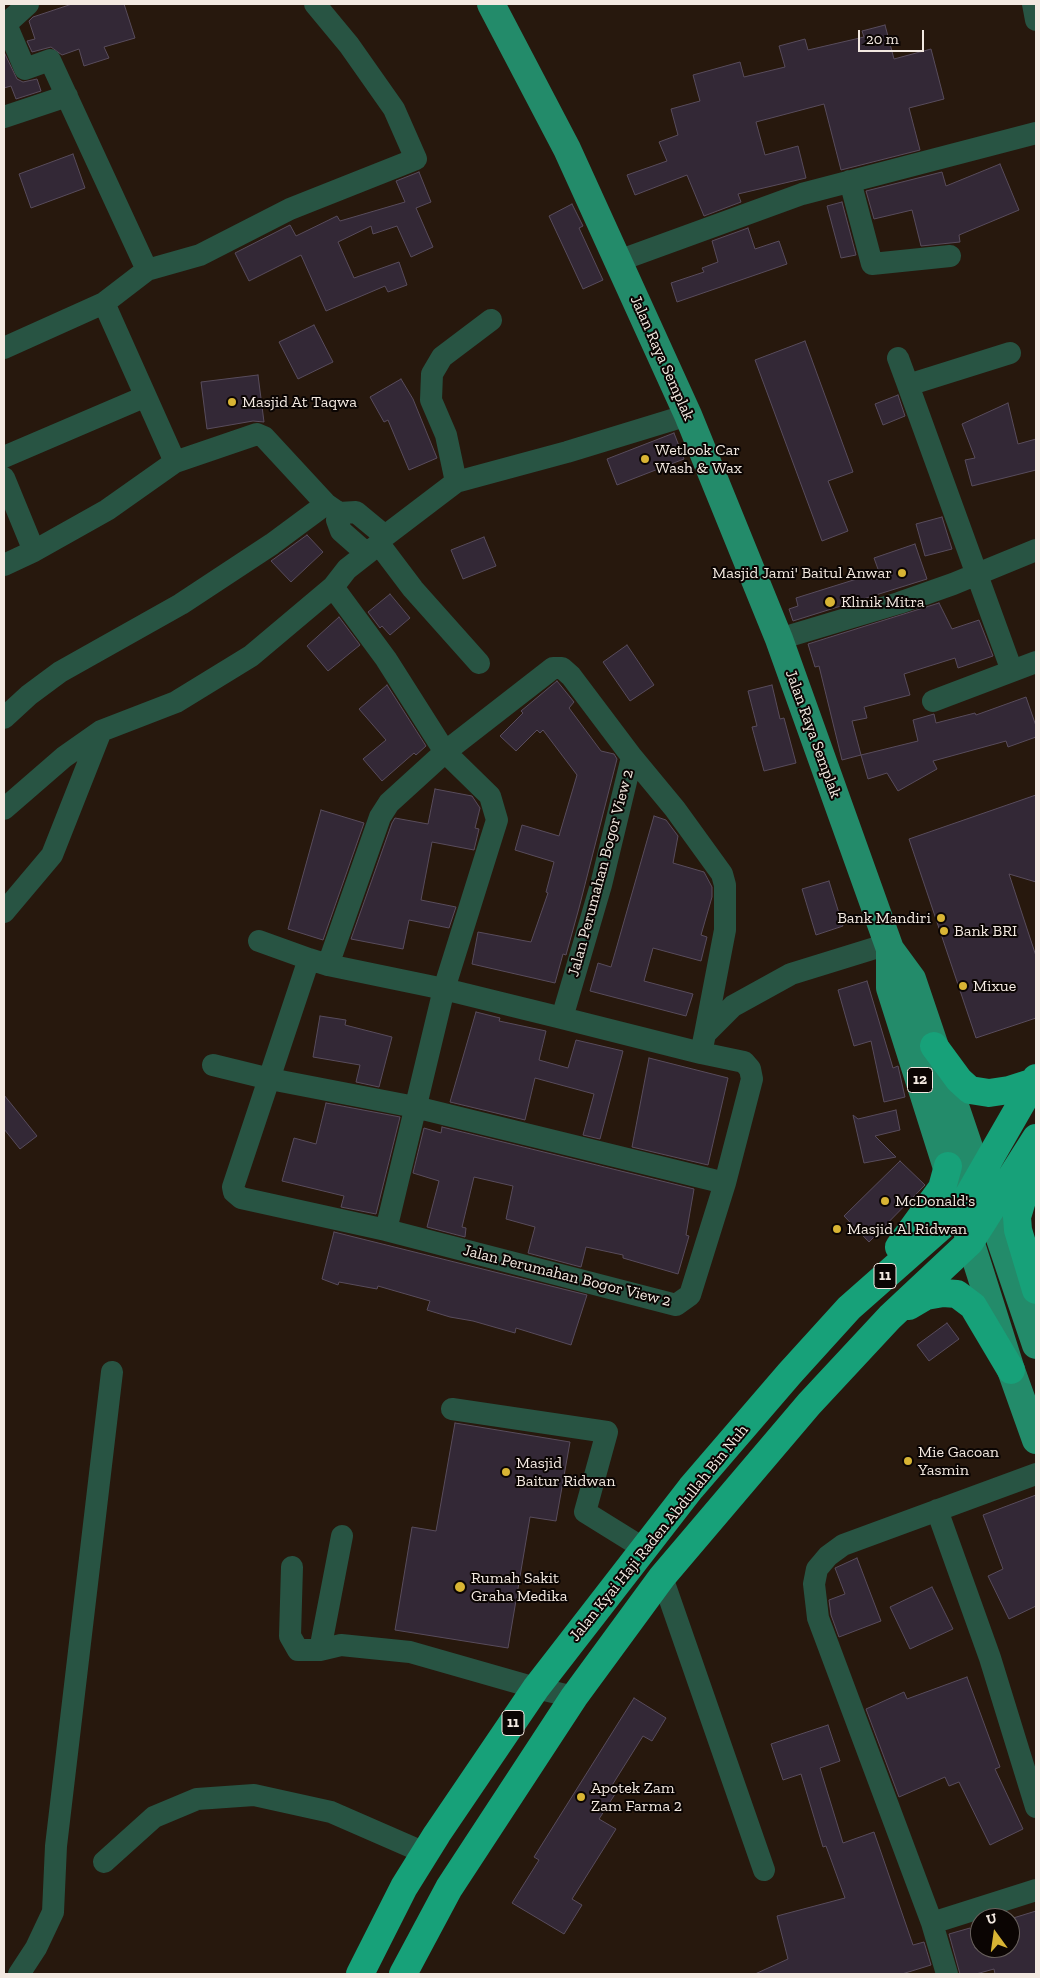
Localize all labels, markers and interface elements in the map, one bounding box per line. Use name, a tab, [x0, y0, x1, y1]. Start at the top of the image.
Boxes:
scale bar	[860, 20, 926, 52]
text: 20 m	[866, 30, 899, 48]
street label: Jalan Raya Semplak	[626, 292, 698, 424]
place label: Masjid At Taqwa	[242, 392, 357, 412]
marker: Masjid At Taqwa	[226, 396, 238, 408]
place label: Wetlook Car Wash & Wax	[655, 440, 742, 478]
marker: Wetlook Car Wash & Wax	[639, 453, 651, 465]
place label: Masjid Jami' Baitul Anwar	[712, 563, 892, 583]
marker: Masjid Jami' Baitul Anwar	[896, 567, 908, 579]
place label: Klinik Mitra	[841, 592, 925, 612]
marker: Klinik Mitra	[823, 595, 837, 609]
street label: Jalan Raya Semplak	[781, 667, 845, 801]
street label: Jalan Perumahan Bogor View 2	[564, 767, 638, 979]
place label: Bank Mandiri	[837, 908, 931, 928]
marker: Bank Mandiri	[935, 912, 947, 924]
place label: Bank BRI	[954, 921, 1017, 941]
marker: Bank BRI	[938, 925, 950, 937]
place label: Mixue	[973, 976, 1016, 996]
marker: Mixue	[957, 980, 969, 992]
road number: 12	[908, 1068, 932, 1092]
place label: McDonald's	[895, 1191, 975, 1211]
marker: McDonald's	[879, 1195, 891, 1207]
place label: Masjid Al Ridwan	[847, 1219, 967, 1239]
marker: Masjid Al Ridwan	[831, 1223, 843, 1235]
street label: Jalan Perumahan Bogor View 2	[461, 1241, 673, 1311]
road number: 11	[874, 1264, 896, 1288]
street label: Jalan Kyai Haji Raden Abdullah Bin Nuh	[566, 1421, 752, 1645]
place label: Mie Gacoan Yasmin	[918, 1442, 999, 1480]
place label: Masjid Baitur Ridwan	[516, 1453, 615, 1491]
marker: Mie Gacoan Yasmin	[902, 1455, 914, 1467]
marker: Masjid Baitur Ridwan	[500, 1466, 512, 1478]
place label: Rumah Sakit Graha Medika	[471, 1568, 567, 1606]
marker: Rumah Sakit Graha Medika	[453, 1580, 467, 1594]
road number: 11	[502, 1710, 524, 1736]
place label: Apotek Zam Zam Farma 2	[591, 1778, 682, 1816]
marker: Apotek Zam Zam Farma 2	[575, 1791, 587, 1803]
north arrow	[970, 1908, 1020, 1958]
text: U	[985, 1909, 998, 1928]

